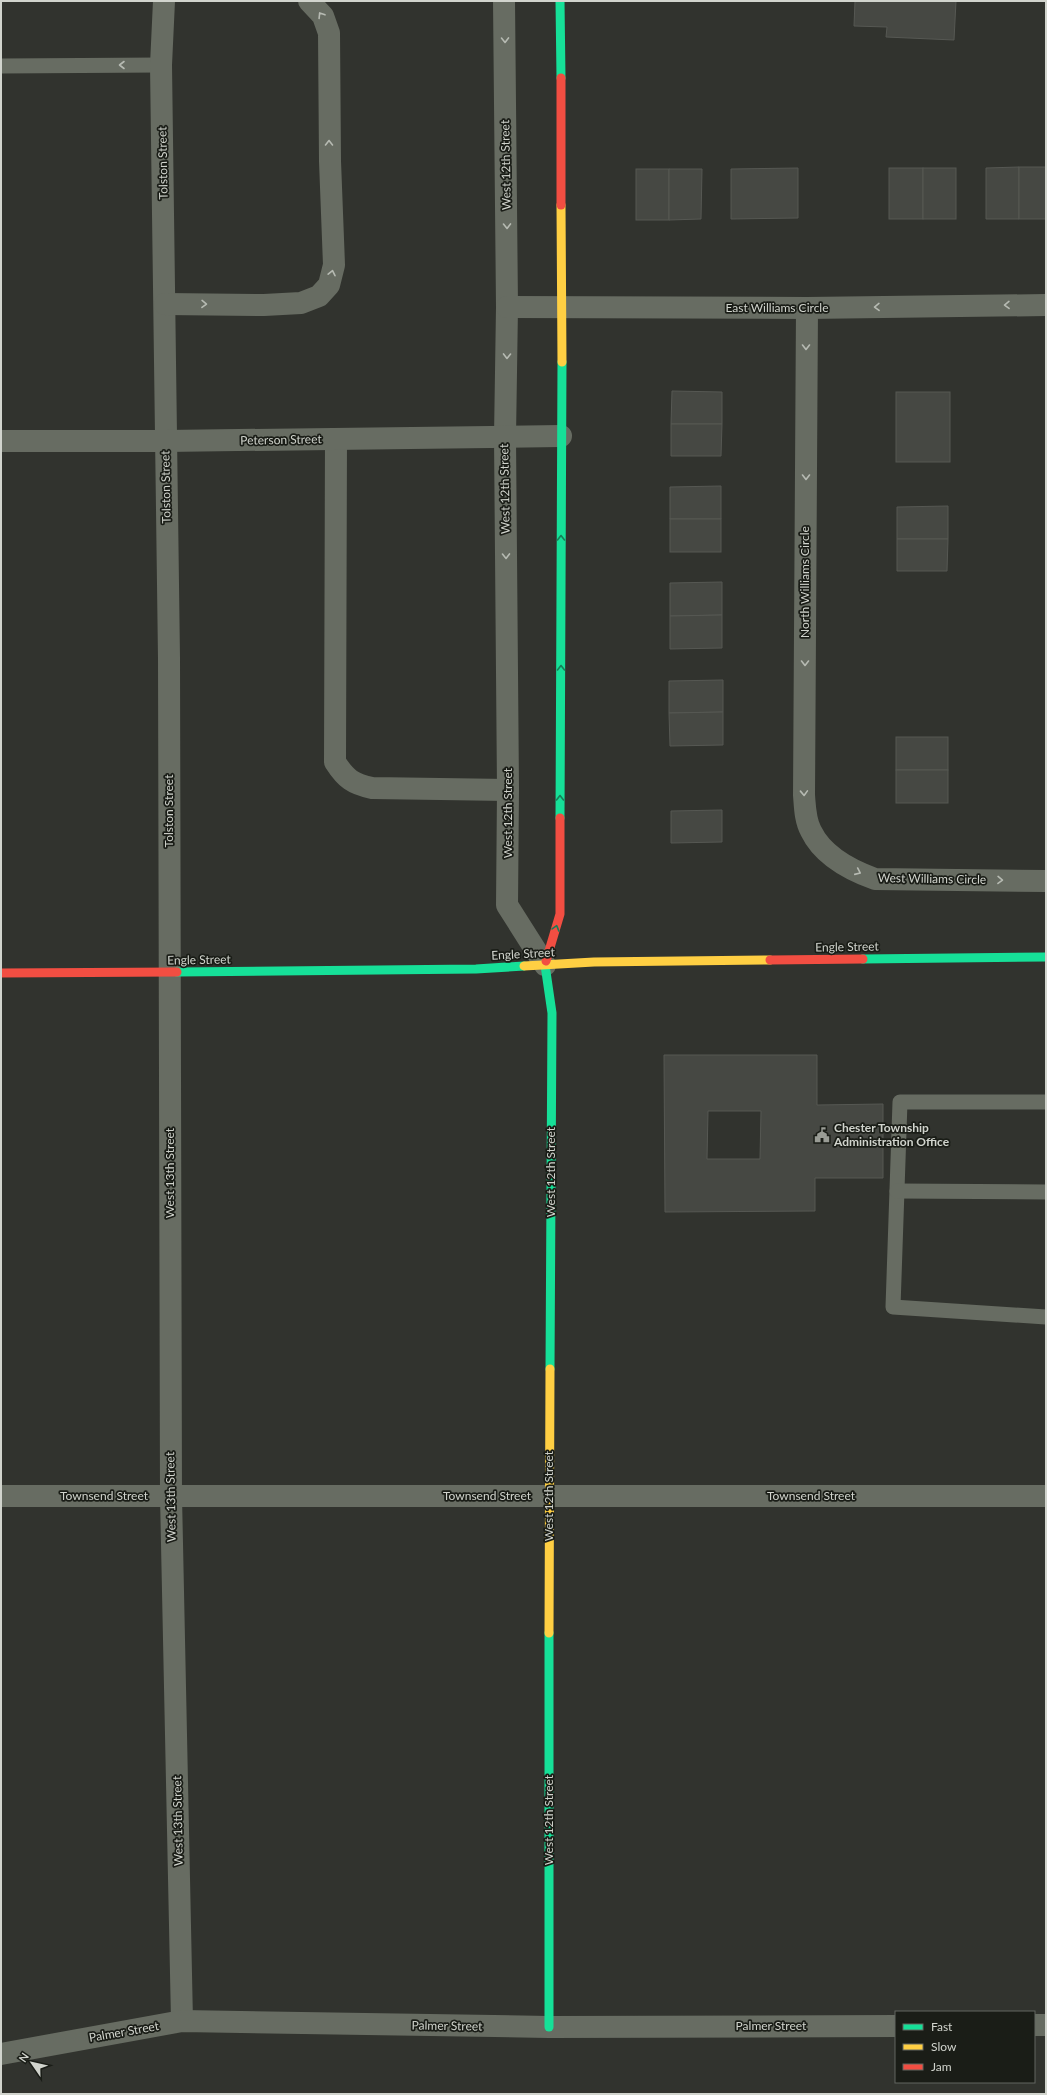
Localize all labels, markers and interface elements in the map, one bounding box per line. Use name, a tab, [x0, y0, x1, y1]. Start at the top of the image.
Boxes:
one-way arrow	[319, 12, 326, 19]
one-way arrow	[501, 37, 509, 43]
one-way arrow	[119, 61, 125, 69]
street label: West 12th Street	[497, 119, 514, 210]
street label: Tolston Street	[154, 126, 171, 200]
one-way arrow	[325, 140, 333, 146]
one-way arrow	[503, 223, 511, 229]
one-way arrow	[328, 269, 336, 276]
one-way arrow	[201, 300, 207, 308]
street label: East Williams Circle	[725, 300, 829, 315]
one-way arrow	[1004, 301, 1010, 309]
one-way arrow	[874, 303, 880, 311]
one-way arrow	[802, 344, 811, 350]
one-way arrow	[502, 353, 511, 359]
street label: Peterson Street	[240, 431, 323, 448]
street label: West 12th Street	[496, 443, 513, 534]
street label: Tolston Street	[157, 450, 174, 524]
one-way arrow	[802, 474, 810, 480]
street label: North Williams Circle	[797, 526, 812, 638]
one-way arrow	[557, 535, 565, 541]
one-way arrow	[502, 553, 510, 559]
one-way arrow	[800, 660, 809, 666]
one-way arrow	[557, 665, 565, 671]
street label: West 12th Street	[500, 767, 515, 858]
street label: Tolston Street	[161, 774, 176, 847]
one-way arrow	[800, 790, 808, 796]
one-way arrow	[556, 795, 564, 801]
one-way arrow	[854, 868, 861, 876]
street label: West Williams Circle	[878, 870, 986, 887]
one-way arrow	[997, 876, 1003, 884]
one-way arrow	[551, 925, 560, 932]
street label: Engle Street	[815, 938, 880, 955]
street label: Engle Street	[491, 944, 556, 963]
street label: Engle Street	[167, 951, 232, 968]
place label: Chester Township Administration Office	[833, 1120, 950, 1149]
street label: West 12th Street	[543, 1126, 558, 1217]
public building icon: Chester Township Administration Office	[813, 1126, 831, 1144]
street label: West 13th Street	[162, 1127, 177, 1218]
street label: West 12th Street	[541, 1450, 556, 1541]
street label: West 13th Street	[162, 1451, 179, 1542]
street label: Townsend Street	[60, 1488, 149, 1503]
street label: Townsend Street	[443, 1488, 532, 1503]
street label: Townsend Street	[767, 1488, 856, 1503]
street label: West 12th Street	[541, 1774, 556, 1865]
street label: West 13th Street	[169, 1775, 186, 1866]
legend	[895, 2011, 1035, 2083]
street label: Palmer Street	[411, 2017, 483, 2034]
street label: Palmer Street	[88, 2018, 161, 2045]
street label: Palmer Street	[736, 2018, 807, 2033]
text: Fast	[931, 2019, 953, 2034]
text: Slow	[931, 2039, 957, 2054]
north arrow	[12, 2043, 52, 2083]
text: N	[16, 2050, 31, 2064]
text: Jam	[931, 2059, 952, 2074]

